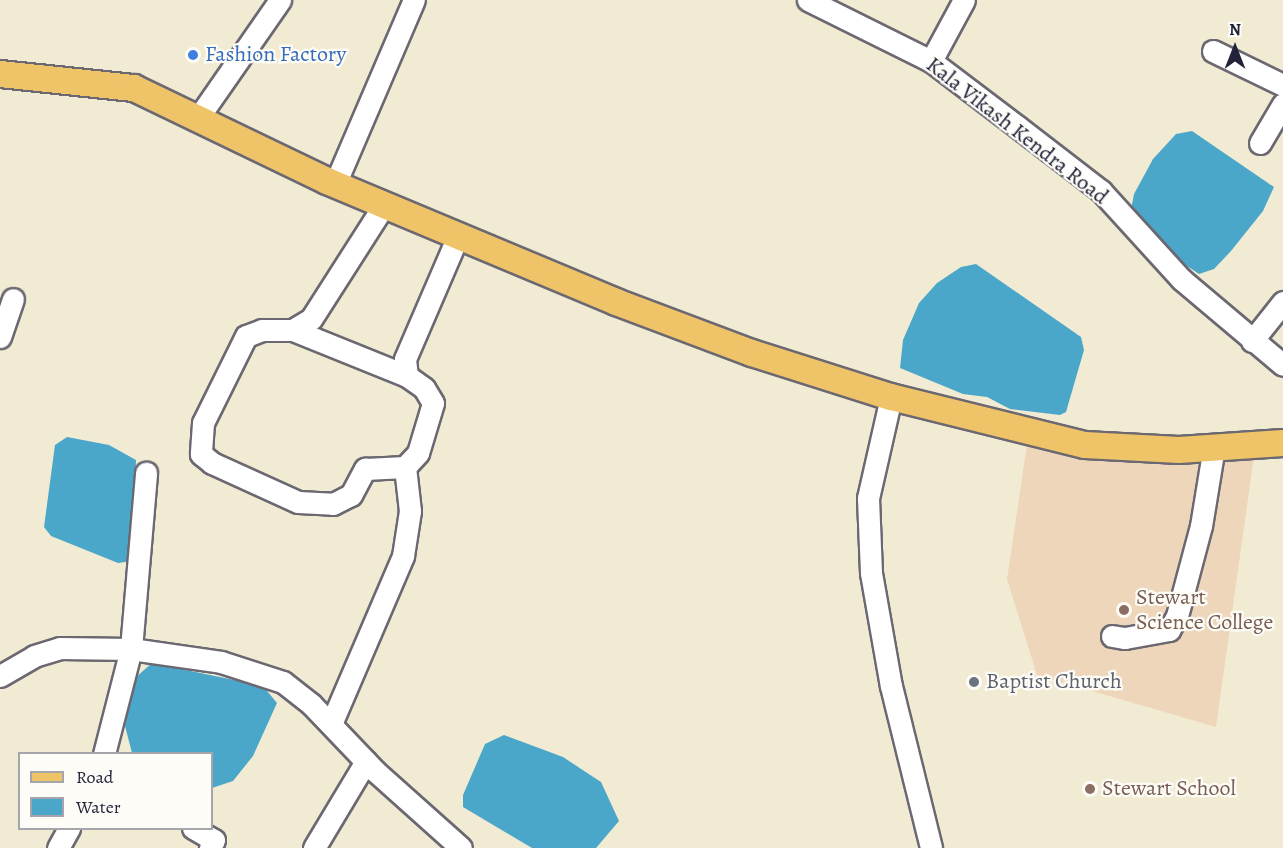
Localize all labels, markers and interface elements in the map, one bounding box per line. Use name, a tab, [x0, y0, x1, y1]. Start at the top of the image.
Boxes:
north arrow	[1205, 18, 1265, 78]
text: N	[1229, 19, 1241, 41]
place label: Fashion Factory	[205, 42, 346, 68]
marker: Fashion Factory	[186, 48, 200, 62]
street label: Kala Vikash Kendra Road	[921, 52, 1113, 210]
place label: Stewart Science College	[1136, 584, 1273, 636]
marker: Stewart Science College	[1117, 603, 1131, 617]
place label: Baptist Church	[986, 669, 1122, 695]
marker: Baptist Church	[967, 675, 981, 689]
legend	[18, 752, 213, 830]
text: Road	[76, 765, 113, 789]
place label: Stewart School	[1102, 776, 1236, 802]
marker: Stewart School	[1083, 782, 1097, 796]
text: Water	[76, 795, 121, 819]

